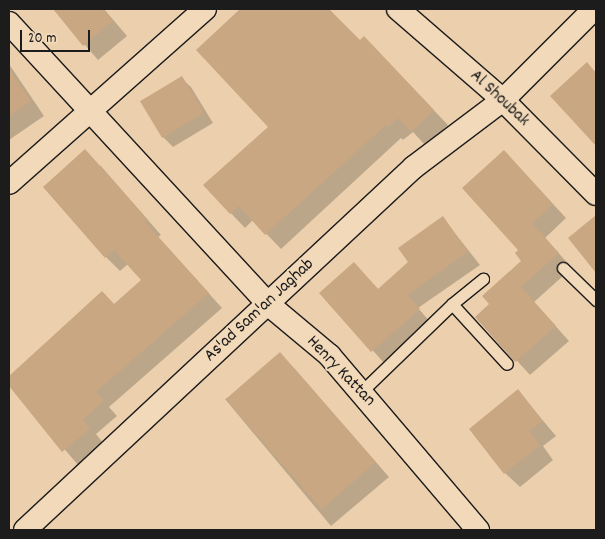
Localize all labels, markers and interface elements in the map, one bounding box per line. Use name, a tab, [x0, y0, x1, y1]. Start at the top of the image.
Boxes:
scale bar	[22, 20, 92, 52]
text: 20 m	[28, 28, 56, 50]
street label: Al Shoubak	[465, 66, 533, 132]
street label: As'ad Sam'an Jaghab	[201, 255, 319, 367]
street label: Henry Kattan	[301, 332, 379, 412]

